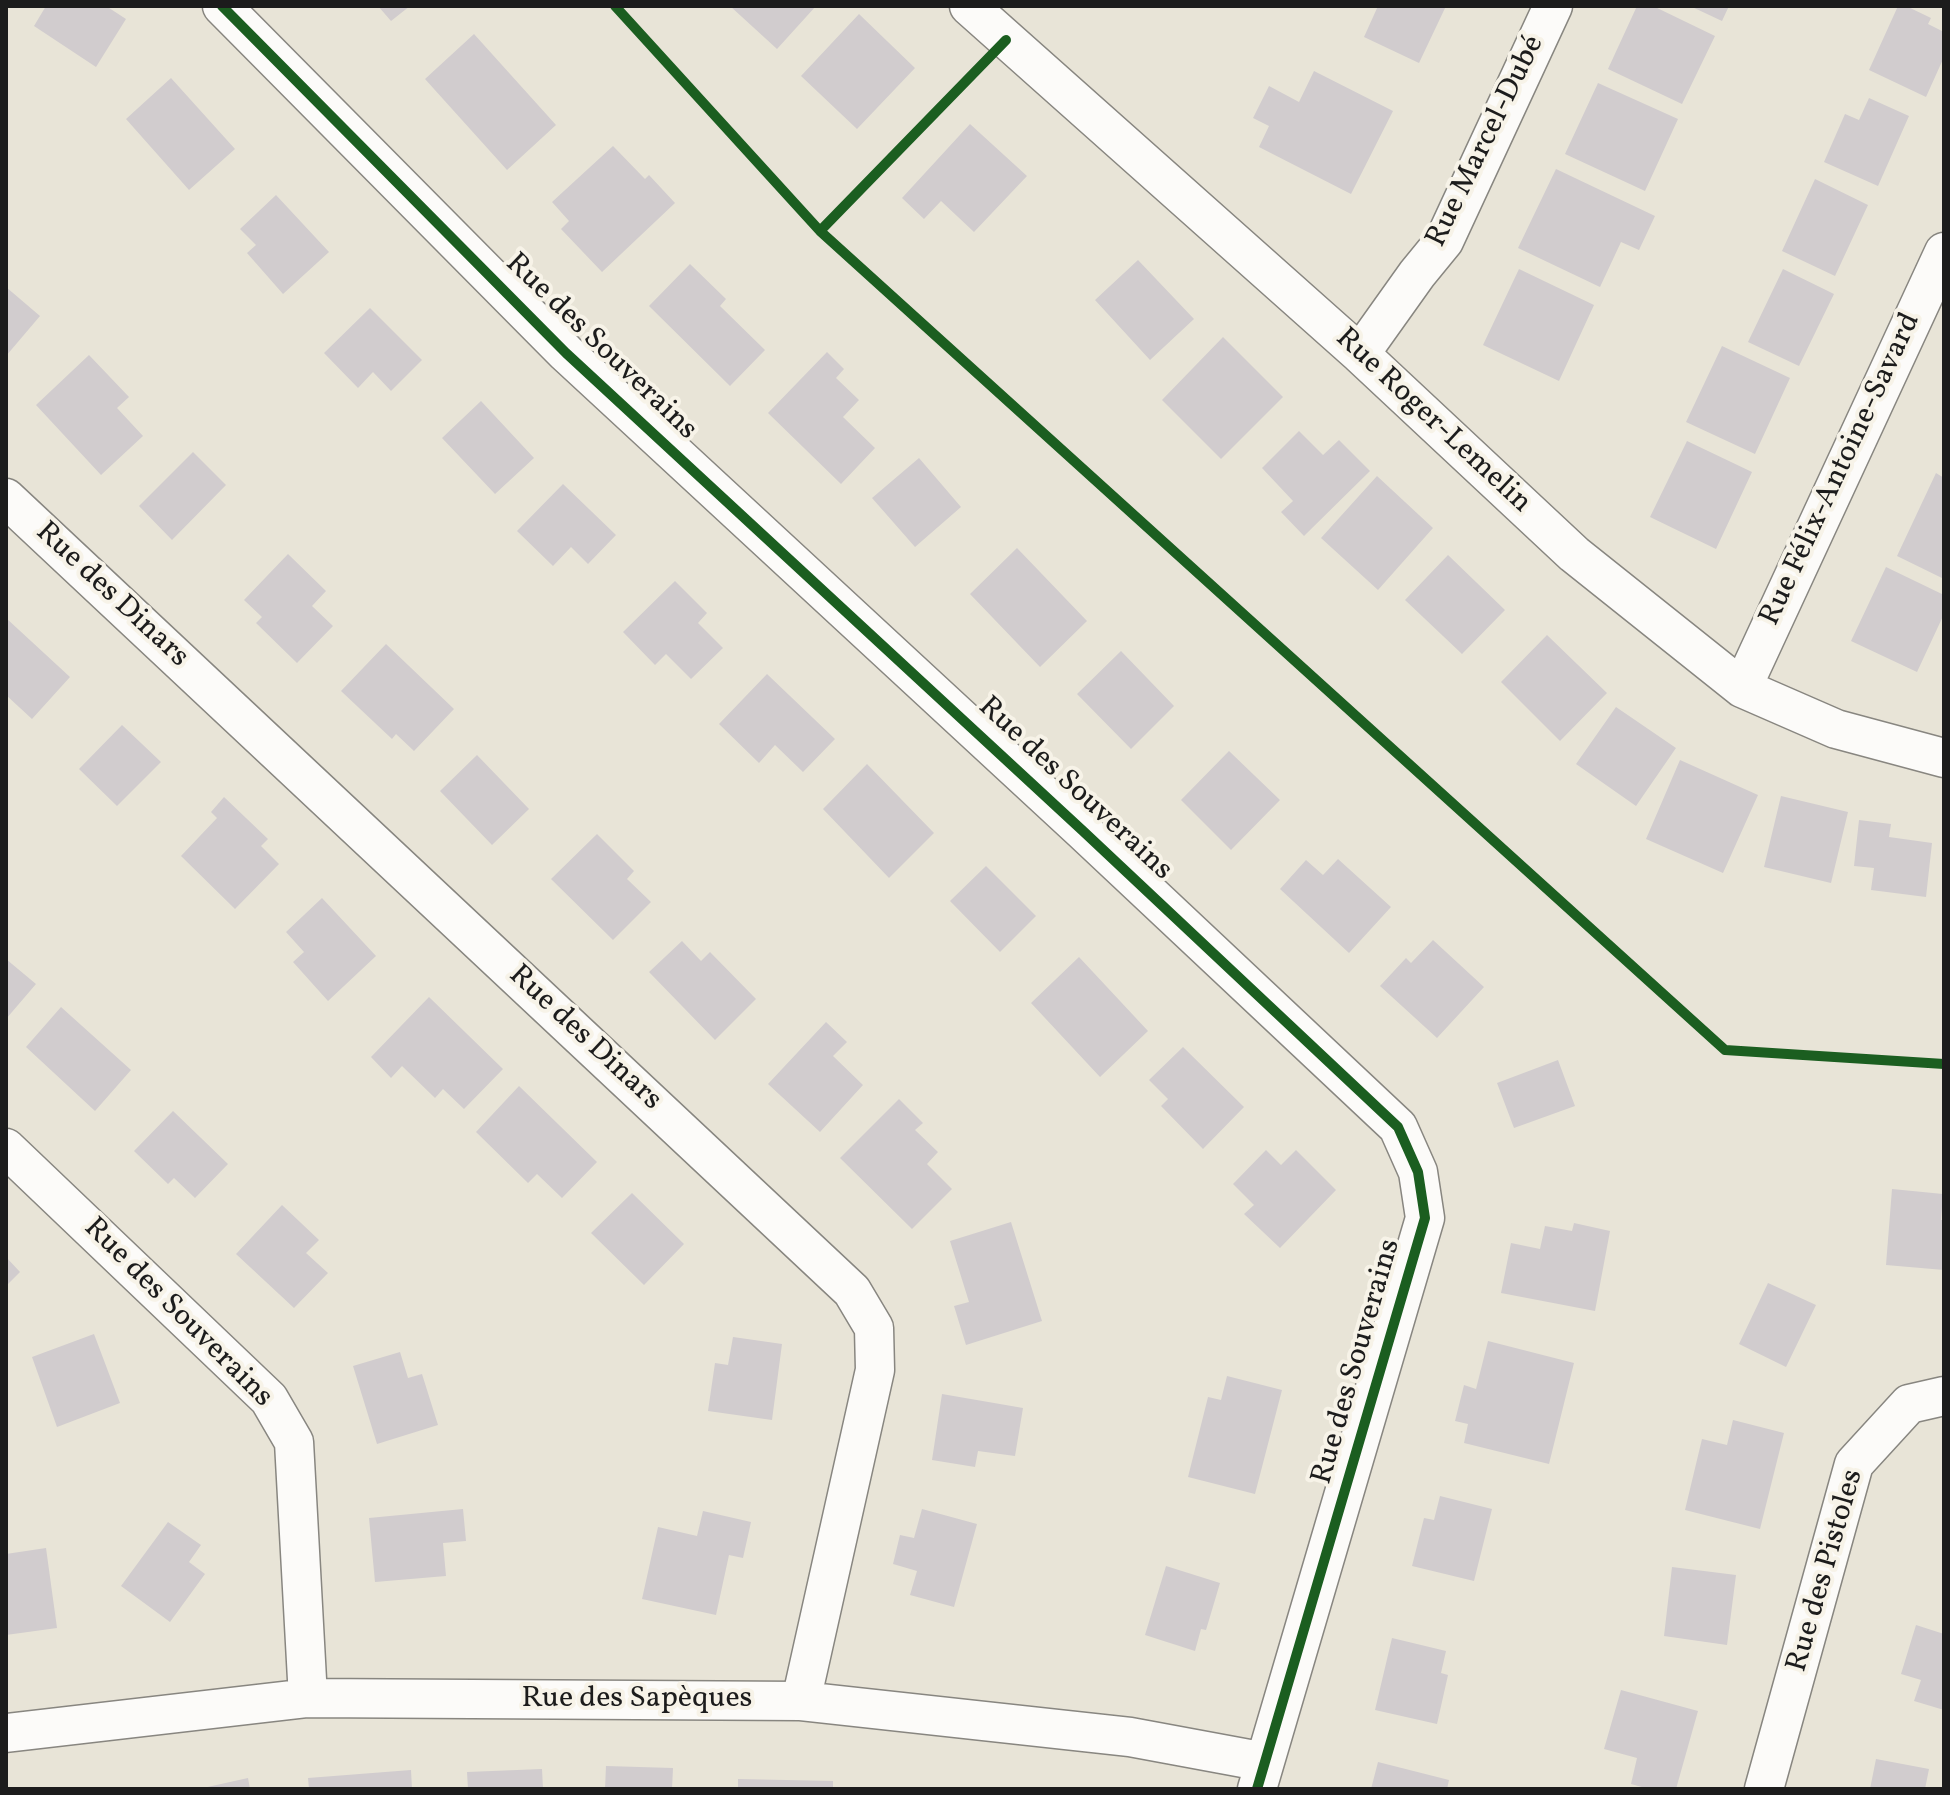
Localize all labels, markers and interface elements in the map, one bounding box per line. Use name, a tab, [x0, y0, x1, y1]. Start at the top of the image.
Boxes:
street label: Rue Marcel-Dubé	[1420, 30, 1554, 254]
street label: Rue des Souverains	[496, 247, 704, 449]
street label: Rue Félix-Antoine-Savard	[1754, 308, 1930, 632]
street label: Rue Roger-Lemelin	[1326, 322, 1538, 522]
street label: Rue des Dinars	[27, 516, 195, 676]
street label: Rue des Souverains	[969, 690, 1179, 890]
street label: Rue des Dinars	[500, 959, 668, 1119]
street label: Rue des Souverains	[75, 1212, 279, 1416]
street label: Rue des Souverains	[1306, 1235, 1410, 1489]
street label: Rue des Pistoles	[1781, 1466, 1873, 1676]
street label: Rue des Sapèques	[522, 1682, 752, 1718]

